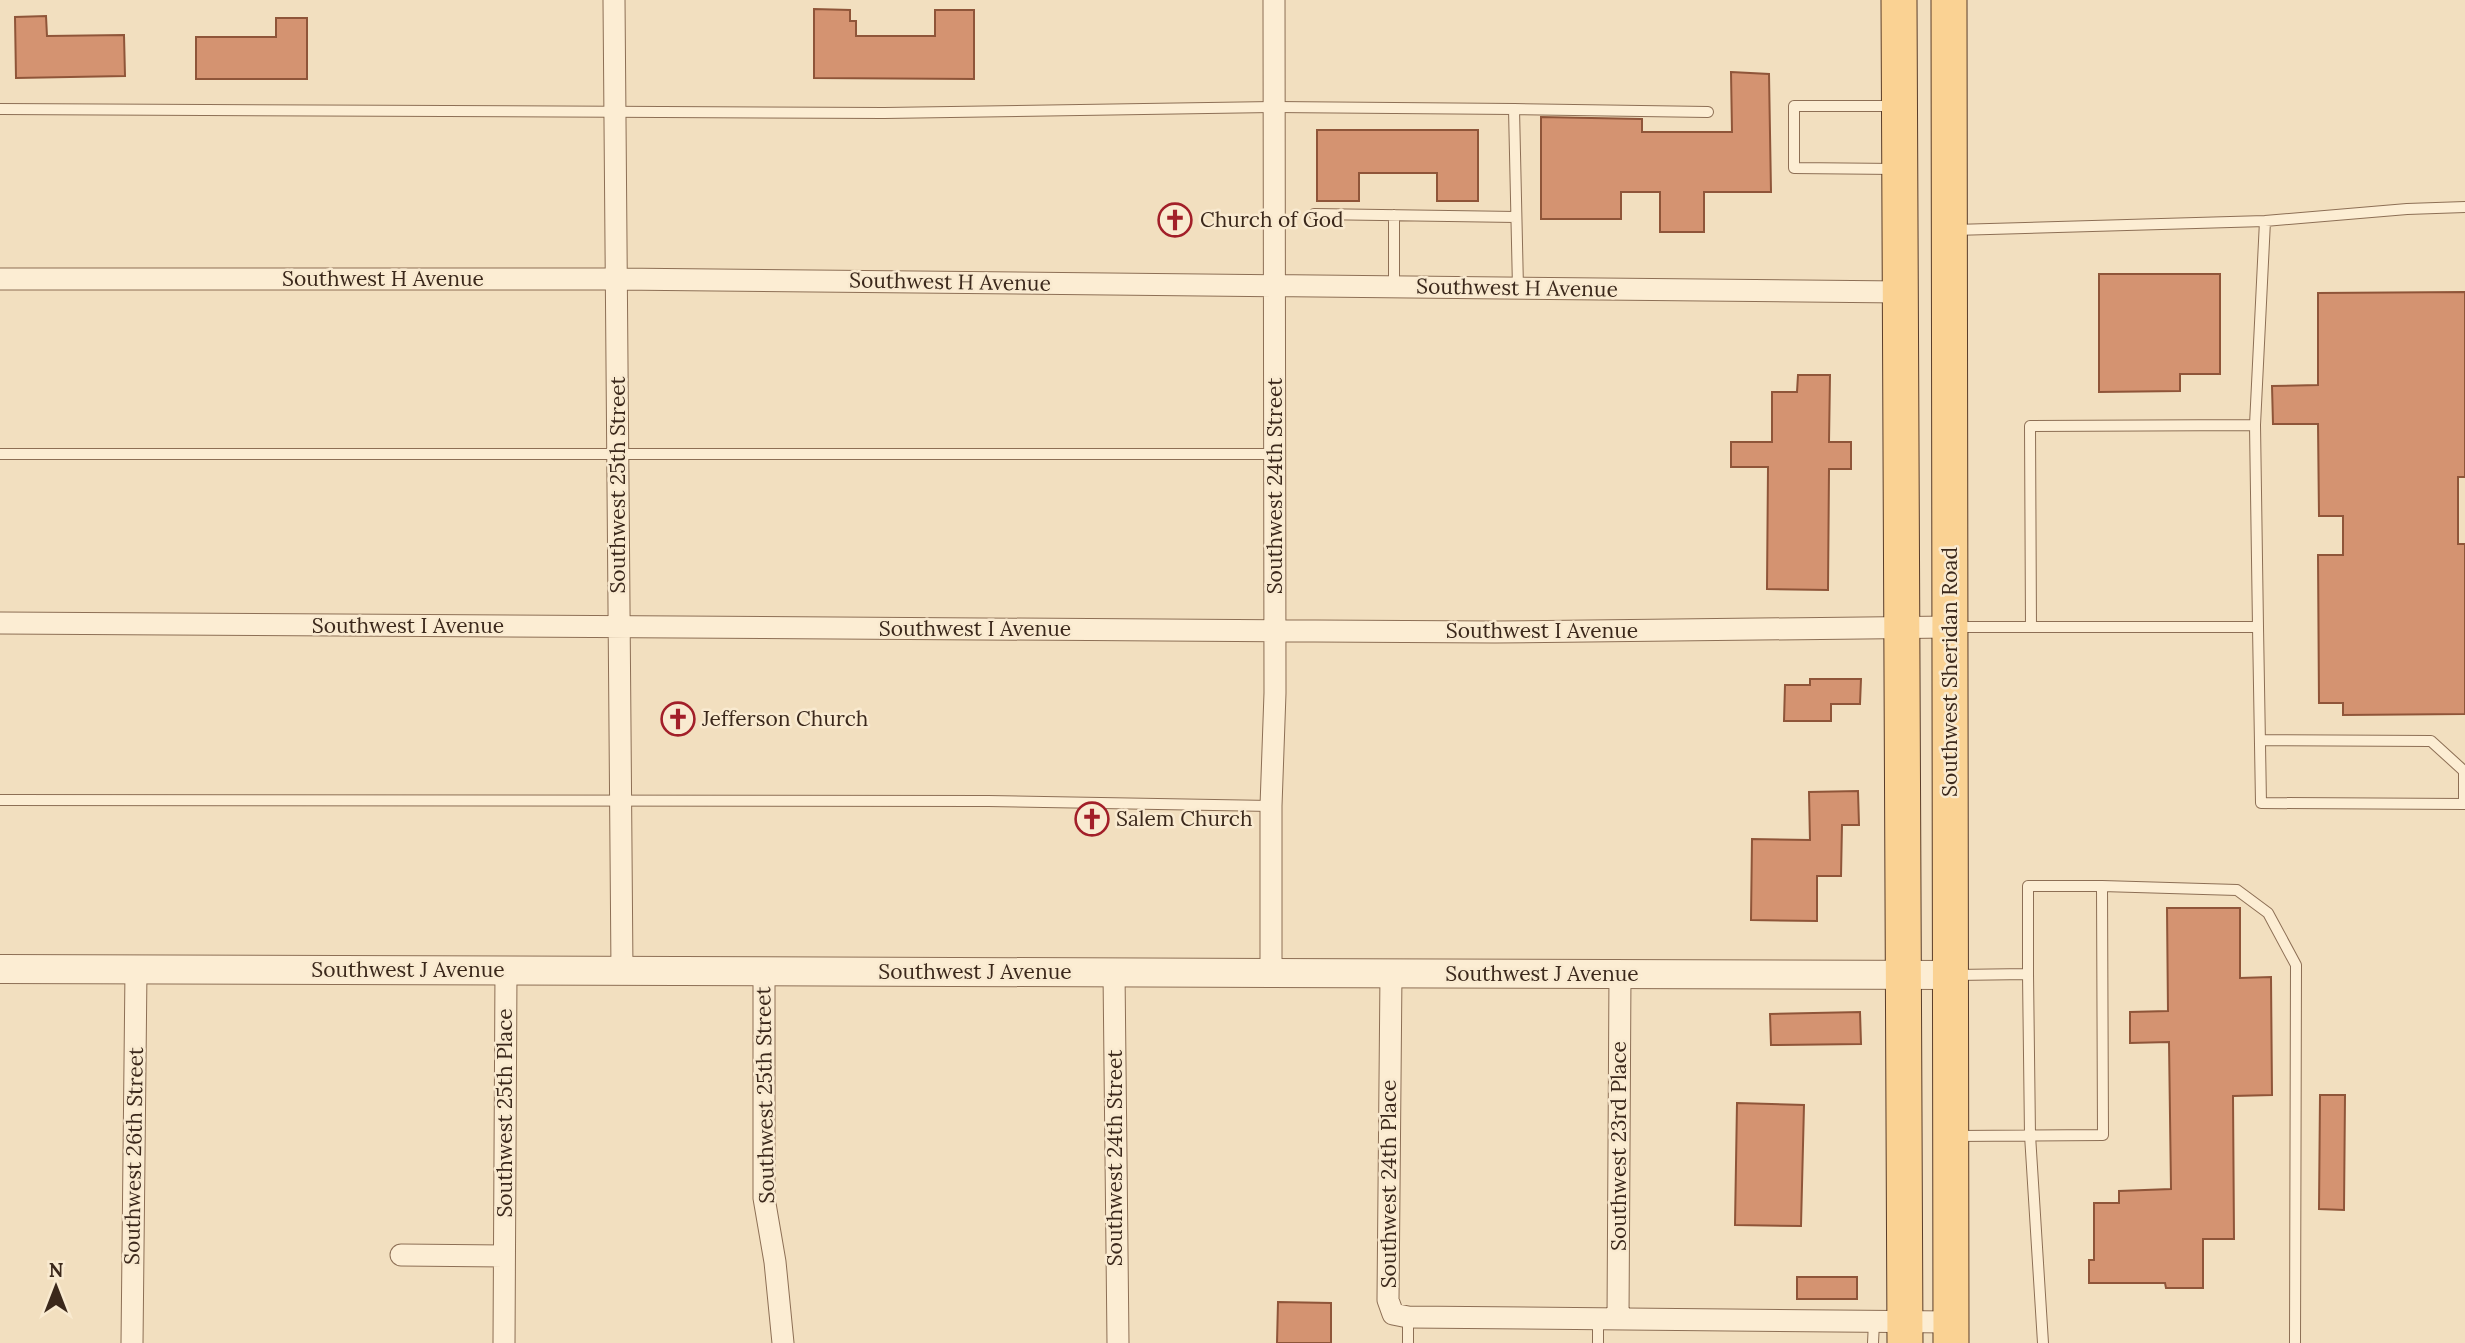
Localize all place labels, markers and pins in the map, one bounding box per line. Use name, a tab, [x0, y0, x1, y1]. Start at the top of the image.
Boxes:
church icon: Church of God	[1156, 201, 1194, 239]
place label: Church of God	[1200, 206, 1344, 233]
church icon: Jefferson Church	[659, 700, 697, 738]
place label: Jefferson Church	[701, 705, 868, 732]
church icon: Salem Church	[1073, 800, 1111, 838]
place label: Salem Church	[1116, 805, 1253, 832]

